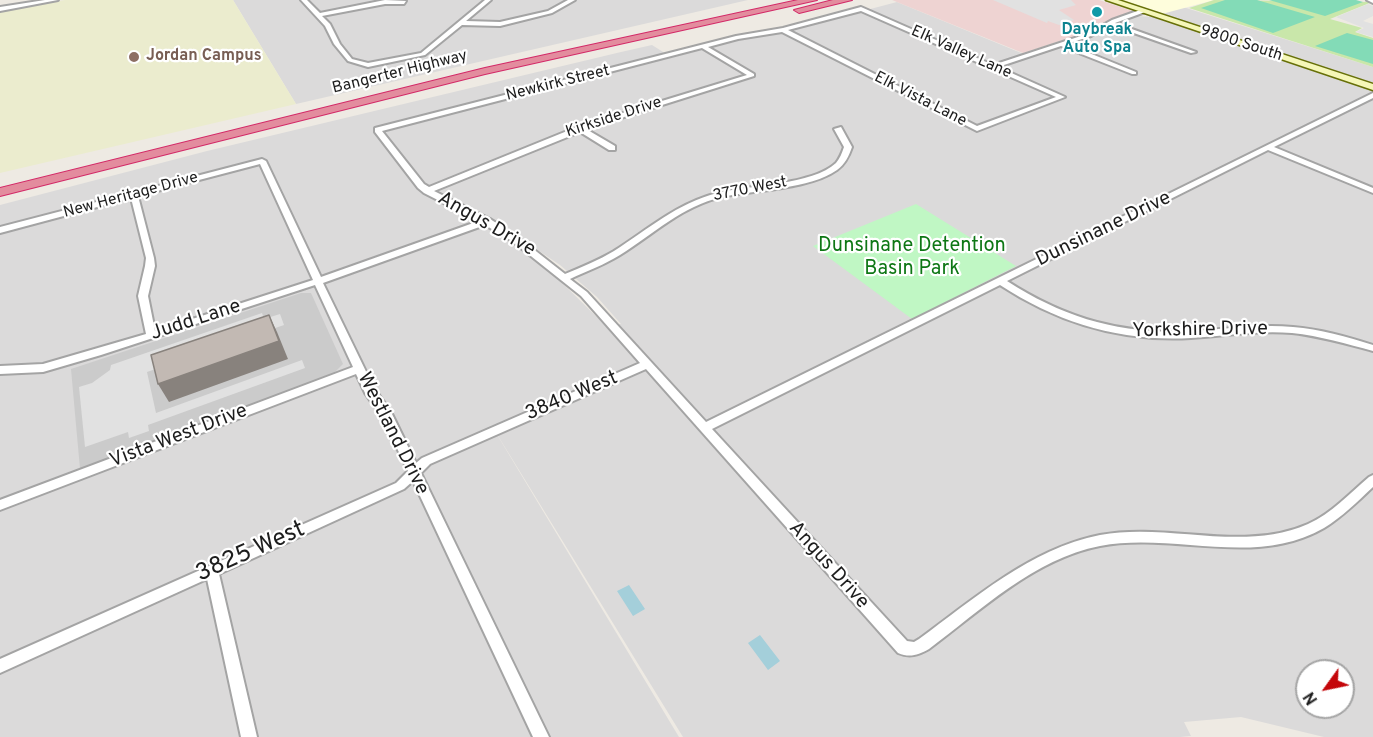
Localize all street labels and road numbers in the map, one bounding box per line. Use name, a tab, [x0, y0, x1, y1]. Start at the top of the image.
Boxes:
street label: Elk Valley Lane	[908, 22, 1014, 84]
street label: 9800 South	[1197, 22, 1285, 66]
street label: Bangerter Highway	[330, 47, 470, 99]
street label: Newkirk Street	[504, 62, 612, 106]
street label: Elk Vista Lane	[870, 68, 970, 132]
street label: Kirkside Drive	[564, 93, 664, 143]
street label: New Heritage Drive	[61, 169, 201, 223]
street label: 3770 West	[711, 173, 789, 207]
street label: Angus Drive	[433, 187, 539, 263]
street label: Dunsinane Drive	[1033, 187, 1175, 273]
street label: Judd Lane	[148, 295, 244, 347]
street label: Yorkshire Drive	[1132, 318, 1268, 344]
street label: 3840 West	[522, 367, 622, 427]
street label: Westland Drive	[351, 369, 433, 499]
street label: Vista West Drive	[107, 400, 251, 474]
street label: 3825 West	[192, 516, 310, 590]
street label: Angus Drive	[783, 517, 873, 615]

